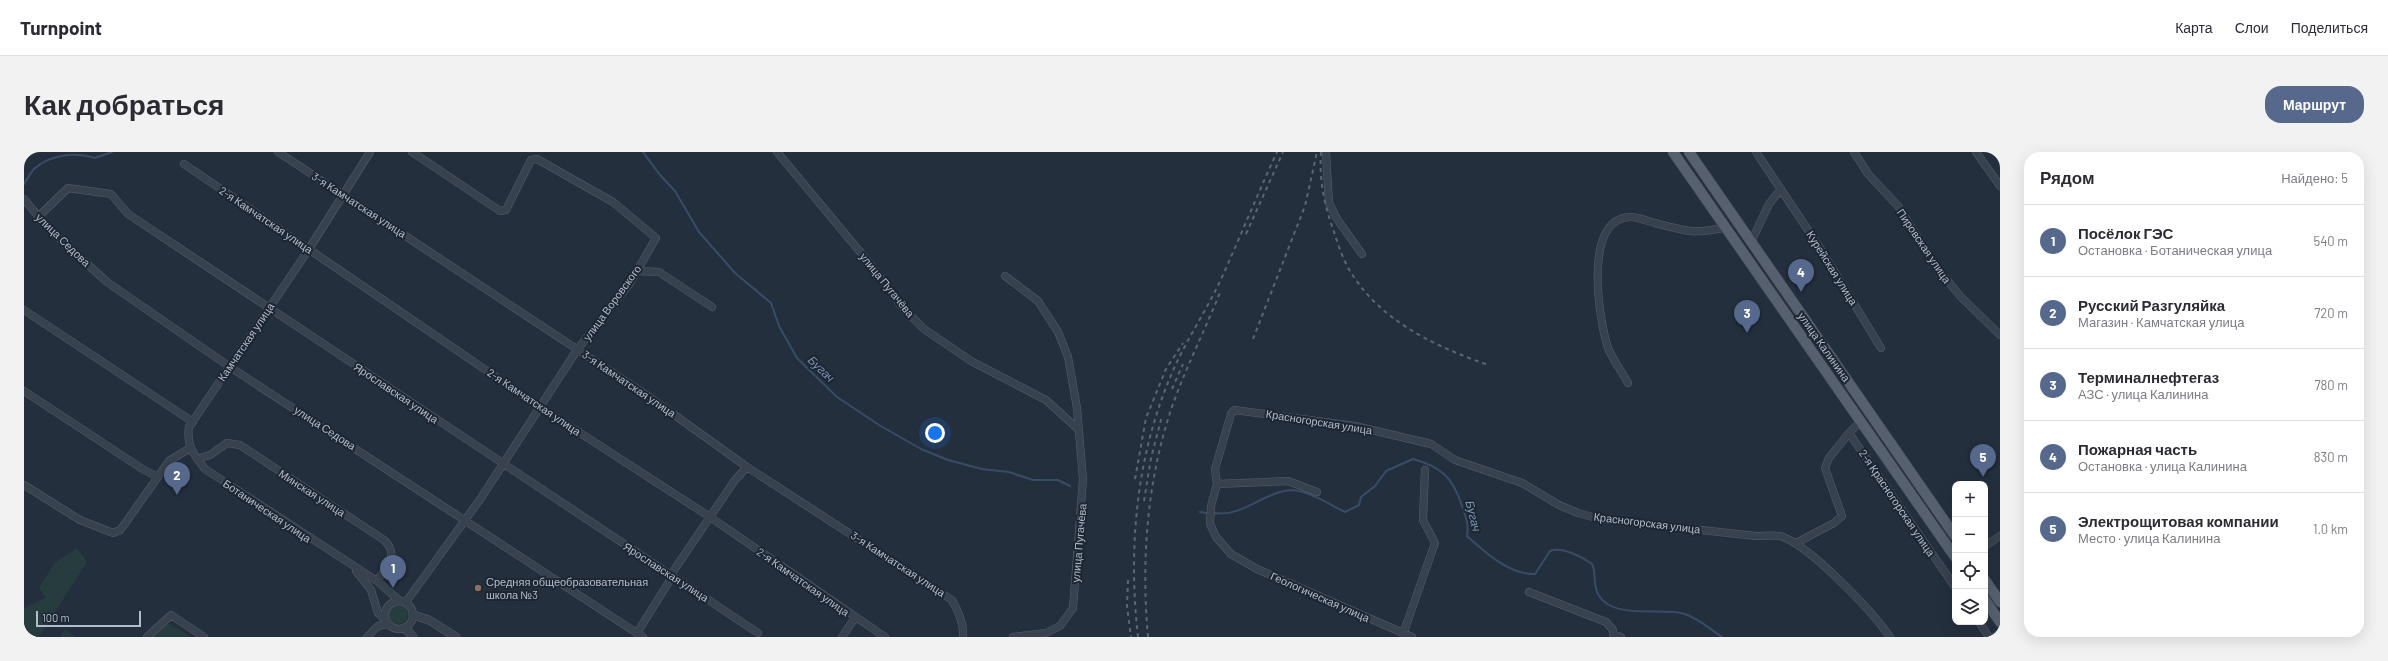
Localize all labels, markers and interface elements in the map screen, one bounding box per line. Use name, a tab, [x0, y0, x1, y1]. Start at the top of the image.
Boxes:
text: Turnpoint	[20, 16, 102, 39]
text: Карта	[2175, 19, 2213, 36]
text: Слои	[2235, 19, 2269, 36]
text: Поделиться	[2291, 19, 2368, 36]
button: Маршрут	[2265, 86, 2364, 123]
text: Как добраться	[24, 87, 224, 121]
text: Рядом	[2040, 167, 2095, 187]
street label: 3-я Камчатская улица	[310, 169, 410, 240]
text: Найдено: 5	[2281, 170, 2348, 186]
street label: 2-я Камчатская улица	[217, 183, 316, 256]
street label: Пировская улица	[1895, 206, 1955, 286]
street label: улица Седова	[33, 210, 94, 269]
text: Посёлок ГЭС	[2078, 224, 2173, 242]
street label: Курейская улица	[1804, 228, 1861, 308]
text: 1	[2051, 233, 2055, 249]
text: 540 m	[2313, 233, 2348, 249]
text: Остановка · Ботаническая улица	[2078, 242, 2272, 258]
street label: улица Пугачёва	[857, 250, 918, 320]
pin: 4	[1788, 259, 1814, 292]
street label: улица Воровского	[580, 262, 643, 343]
text: Русский Разгуляйка	[2078, 296, 2225, 314]
street label: Камчатская улица	[215, 299, 277, 383]
pin: 3	[1734, 300, 1760, 333]
text: 2	[2049, 305, 2057, 321]
text: 720 m	[2314, 305, 2348, 321]
street label: улица Калинина	[1796, 309, 1854, 385]
text: Магазин · Камчатская улица	[2078, 314, 2244, 330]
street label: 3-я Камчатская улица	[580, 347, 679, 420]
water label: Бугач	[805, 352, 838, 385]
street label: Ярославская улица	[352, 360, 442, 426]
street label: 2-я Камчатская улица	[485, 365, 584, 438]
text: Терминалнефтегаз	[2078, 368, 2219, 386]
text: 3	[2049, 377, 2057, 393]
text: 780 m	[2314, 377, 2348, 393]
text: АЗС · улица Калинина	[2078, 386, 2208, 402]
street label: улица Седова	[292, 403, 359, 453]
street label: Красногорская улица	[1265, 407, 1374, 436]
your location	[925, 423, 945, 443]
text: Пожарная часть	[2078, 440, 2197, 458]
pin: 5	[1970, 444, 1996, 477]
street label: 2-я Красногорская улица	[1857, 447, 1938, 559]
text: 4	[2049, 449, 2057, 465]
text: 830 m	[2314, 449, 2348, 465]
text: Остановка · улица Калинина	[2078, 458, 2247, 474]
pin: 2	[164, 462, 190, 495]
street label: Минская улица	[277, 466, 349, 519]
street label: Ботаническая улица	[221, 476, 314, 545]
map controls	[1952, 481, 1988, 625]
button: +	[1952, 481, 1988, 517]
water label: Бугач	[1462, 499, 1485, 533]
street label: улица Пугачёва	[1069, 502, 1089, 583]
street label: Красногорская улица	[1593, 510, 1702, 536]
text: Электрощитовая компании	[2078, 512, 2279, 530]
button: −	[1952, 517, 1988, 553]
text: 5	[2049, 521, 2057, 537]
text: 1.0 km	[2313, 521, 2348, 537]
street label: 3-я Камчатская улица	[849, 528, 949, 599]
text: Место · улица Калинина	[2078, 530, 2221, 546]
street label: Ярославская улица	[621, 539, 712, 604]
street label: 2-я Камчатская улица	[754, 545, 853, 619]
button: locate	[1952, 553, 1988, 589]
pin: 1	[380, 555, 406, 588]
street label: Геологическая улица	[1269, 569, 1373, 625]
place label: Средняя общеобразовательная школа №3	[486, 575, 648, 601]
marker: Средняя общеобразовательная школа №3	[473, 583, 483, 593]
button: layers	[1952, 589, 1988, 625]
scale bar	[36, 609, 141, 628]
text: 100 m	[42, 611, 70, 624]

